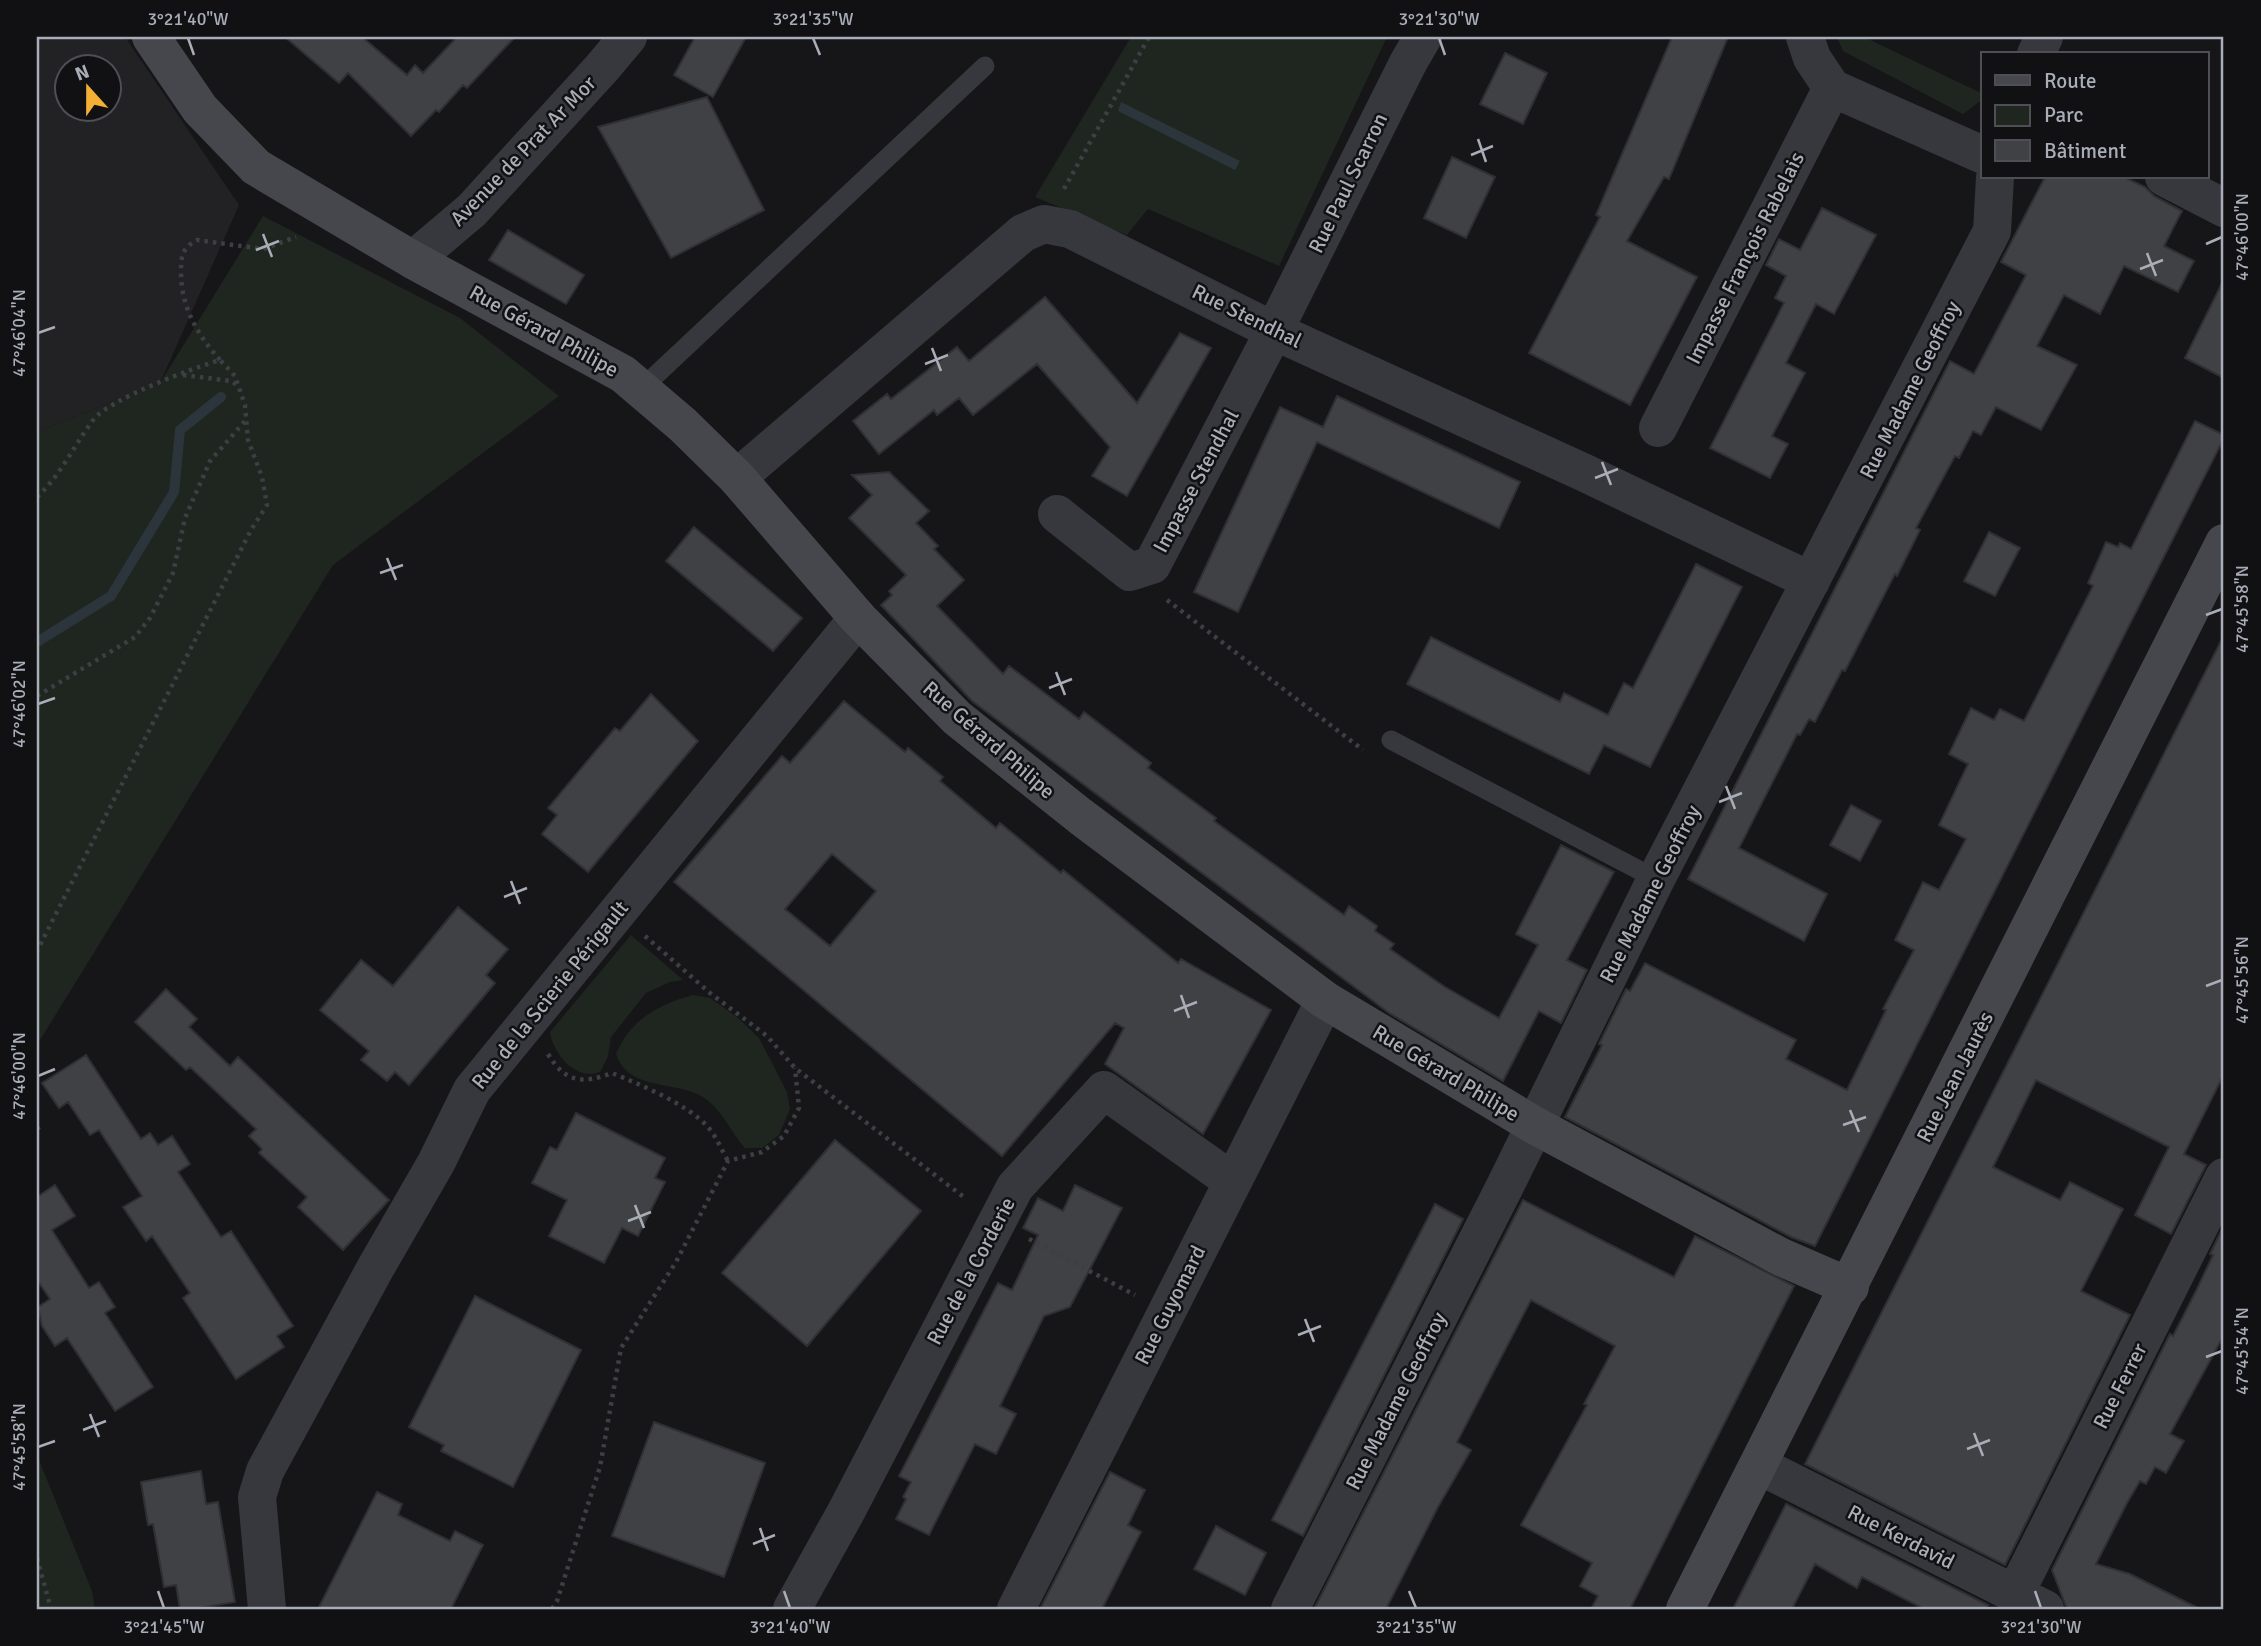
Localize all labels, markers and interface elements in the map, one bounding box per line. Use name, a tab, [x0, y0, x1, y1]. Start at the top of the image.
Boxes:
text: 3°21'40"W	[147, 8, 229, 30]
text: 3°21'35"W	[772, 8, 854, 30]
text: 3°21'30"W	[1398, 8, 1480, 30]
north arrow	[52, 52, 122, 122]
legend	[1981, 52, 2208, 178]
text: N	[72, 59, 93, 87]
text: Route	[2044, 68, 2096, 94]
street label: Avenue de Prat Ar Mor	[445, 70, 602, 232]
text: Parc	[2044, 102, 2083, 128]
street label: Rue Paul Scarron	[1303, 109, 1393, 257]
text: Bâtiment	[2044, 138, 2126, 164]
street label: Impasse François Rabelais	[1680, 147, 1810, 369]
text: 47°46'00"N	[2231, 193, 2253, 281]
street label: Rue Stendhal	[1188, 278, 1306, 354]
street label: Rue Gérard Philipe	[465, 279, 623, 383]
text: 47°46'04"N	[8, 289, 30, 377]
street label: Rue Madame Geoffroy	[1854, 297, 1966, 483]
street label: Impasse Stendhal	[1147, 405, 1245, 557]
text: 47°45'58"N	[2231, 565, 2253, 653]
text: 47°46'02"N	[8, 660, 30, 748]
street label: Rue Gérard Philipe	[918, 676, 1060, 804]
street label: Rue Madame Geoffroy	[1594, 801, 1706, 987]
street label: Rue de la Scierie Périgault	[466, 895, 634, 1095]
text: 47°45'56"N	[2231, 936, 2253, 1024]
street label: Rue Jean Jaurès	[1911, 1007, 1999, 1147]
street label: Rue Gérard Philipe	[1368, 1019, 1524, 1127]
text: 47°46'00"N	[8, 1032, 30, 1120]
street label: Rue de la Corderie	[921, 1193, 1021, 1349]
street label: Rue Guyomard	[1129, 1241, 1211, 1369]
text: 47°45'54"N	[2231, 1307, 2253, 1395]
street label: Rue Madame Geoffroy	[1340, 1308, 1452, 1494]
street label: Rue Ferrer	[2087, 1338, 2153, 1433]
text: 47°45'58"N	[8, 1403, 30, 1491]
street label: Rue Kerdavid	[1843, 1499, 1959, 1575]
text: 3°21'45"W	[123, 1616, 205, 1638]
text: 3°21'40"W	[749, 1616, 831, 1638]
text: 3°21'35"W	[1375, 1616, 1457, 1638]
text: 3°21'30"W	[2000, 1616, 2082, 1638]

